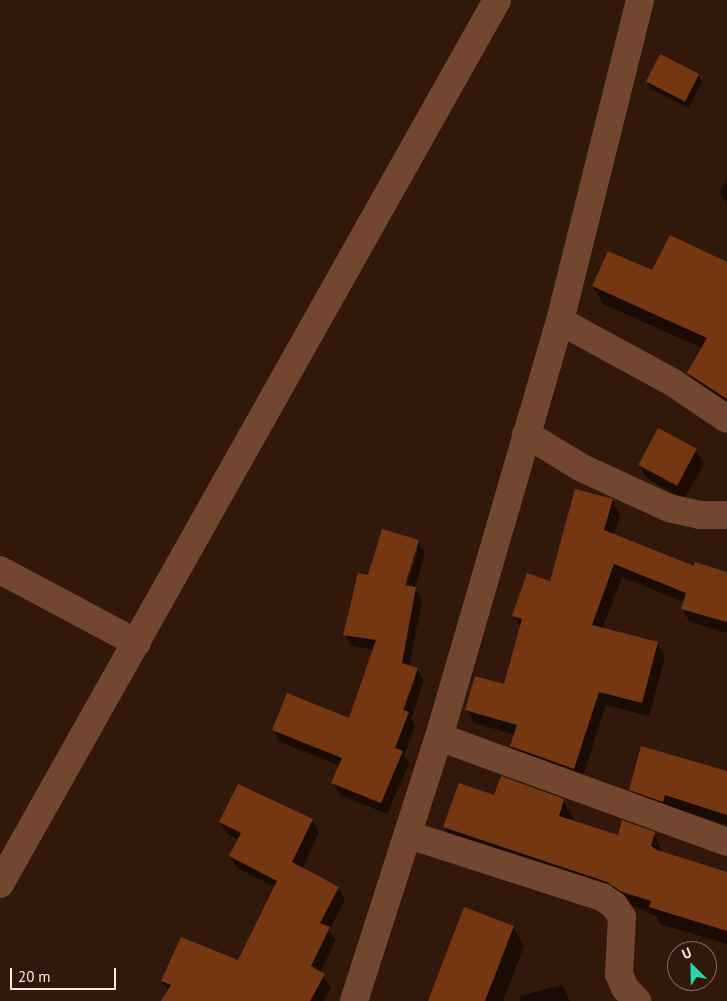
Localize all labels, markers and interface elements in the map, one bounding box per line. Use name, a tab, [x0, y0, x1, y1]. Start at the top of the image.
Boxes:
north arrow	[667, 941, 717, 991]
text: U	[679, 943, 694, 963]
scale bar	[12, 958, 119, 990]
text: 20 m	[18, 967, 51, 986]

